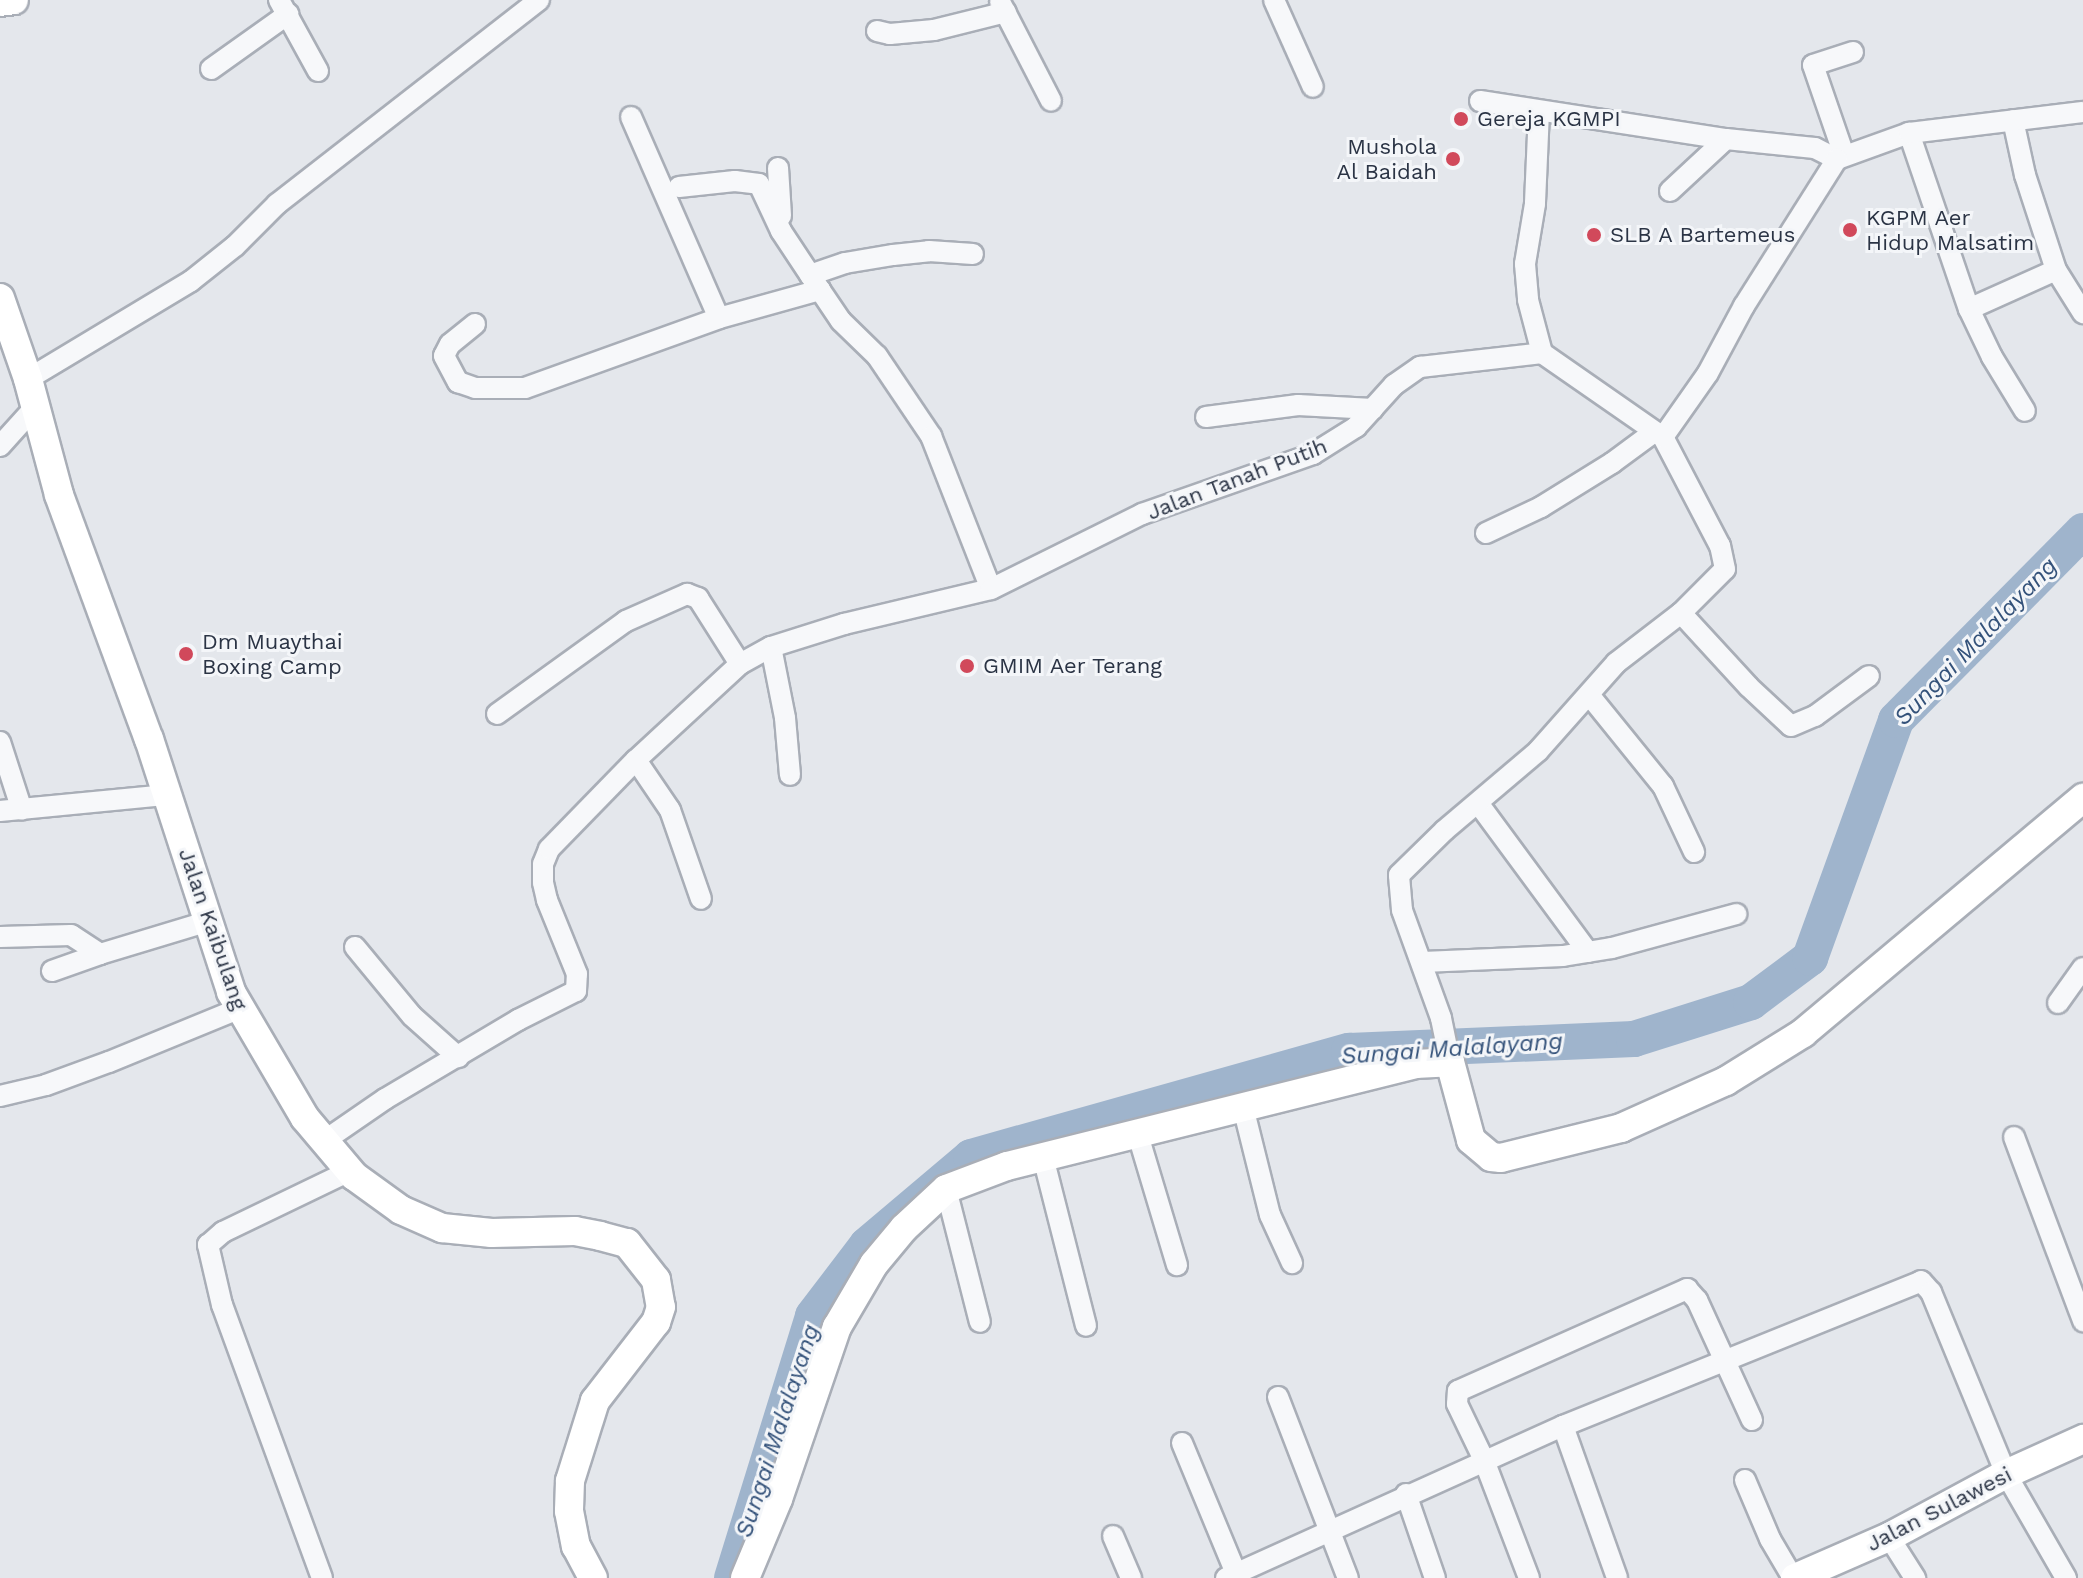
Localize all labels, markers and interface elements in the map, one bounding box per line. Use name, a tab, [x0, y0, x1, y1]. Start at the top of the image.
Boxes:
place label: Gereja KGMPI	[1477, 106, 1621, 132]
marker: Gereja KGMPI	[1452, 110, 1470, 128]
place label: Mushola Al Baidah	[1336, 133, 1437, 184]
marker: Mushola Al Baidah	[1444, 150, 1462, 168]
place label: KGPM Aer Hidup Malsatim	[1866, 204, 2034, 256]
marker: KGPM Aer Hidup Malsatim	[1841, 221, 1859, 239]
place label: SLB A Bartemeus	[1610, 222, 1797, 248]
marker: SLB A Bartemeus	[1585, 226, 1603, 244]
street label: Jalan Tanah Putih	[1143, 432, 1331, 526]
water label: Sungai Malalayang	[1888, 552, 2064, 732]
place label: Dm Muaythai Boxing Camp	[202, 628, 343, 680]
marker: Dm Muaythai Boxing Camp	[177, 645, 195, 663]
place label: GMIM Aer Terang	[983, 653, 1164, 679]
marker: GMIM Aer Terang	[958, 657, 976, 675]
street label: Jalan Kaibulang	[173, 845, 253, 1013]
water label: Sungai Malalayang	[1340, 1027, 1564, 1071]
water label: Sungai Malalayang	[730, 1321, 826, 1541]
street label: Jalan Sulawesi	[1862, 1461, 2016, 1557]

